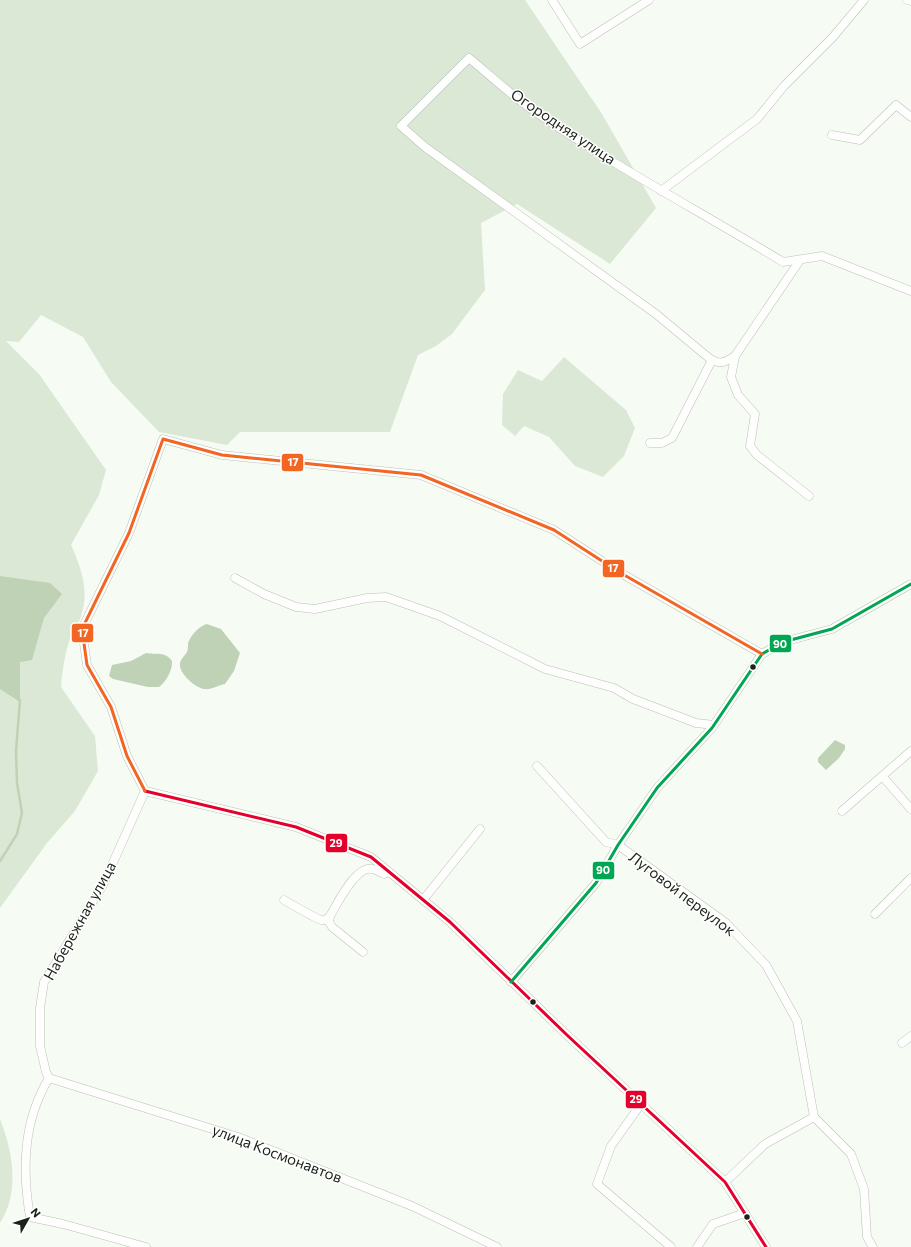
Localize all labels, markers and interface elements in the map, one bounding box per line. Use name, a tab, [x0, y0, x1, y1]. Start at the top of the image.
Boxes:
street label: Огородняя улица	[508, 85, 619, 168]
line badge: 17	[281, 453, 304, 472]
text: 17	[287, 455, 299, 468]
line badge: 17	[602, 559, 625, 578]
text: 17	[607, 561, 619, 574]
line badge: 17	[71, 623, 94, 643]
text: 17	[77, 626, 89, 639]
line badge: 90	[769, 634, 792, 653]
text: 90	[773, 637, 787, 650]
unlabelled marker	[748, 662, 758, 672]
line badge: 29	[325, 833, 348, 853]
text: 29	[330, 836, 343, 849]
street label: Луговой переулок	[626, 847, 739, 939]
street label: Набережная улица	[39, 858, 119, 983]
line badge: 90	[592, 861, 615, 880]
text: 90	[596, 863, 610, 876]
unlabelled marker	[528, 997, 538, 1007]
line badge: 29	[625, 1090, 647, 1109]
text: 29	[630, 1092, 643, 1105]
street label: улица Космонавтов	[210, 1120, 345, 1186]
north arrow	[8, 1199, 48, 1239]
text: N	[29, 1205, 44, 1220]
unlabelled marker	[742, 1212, 752, 1222]

